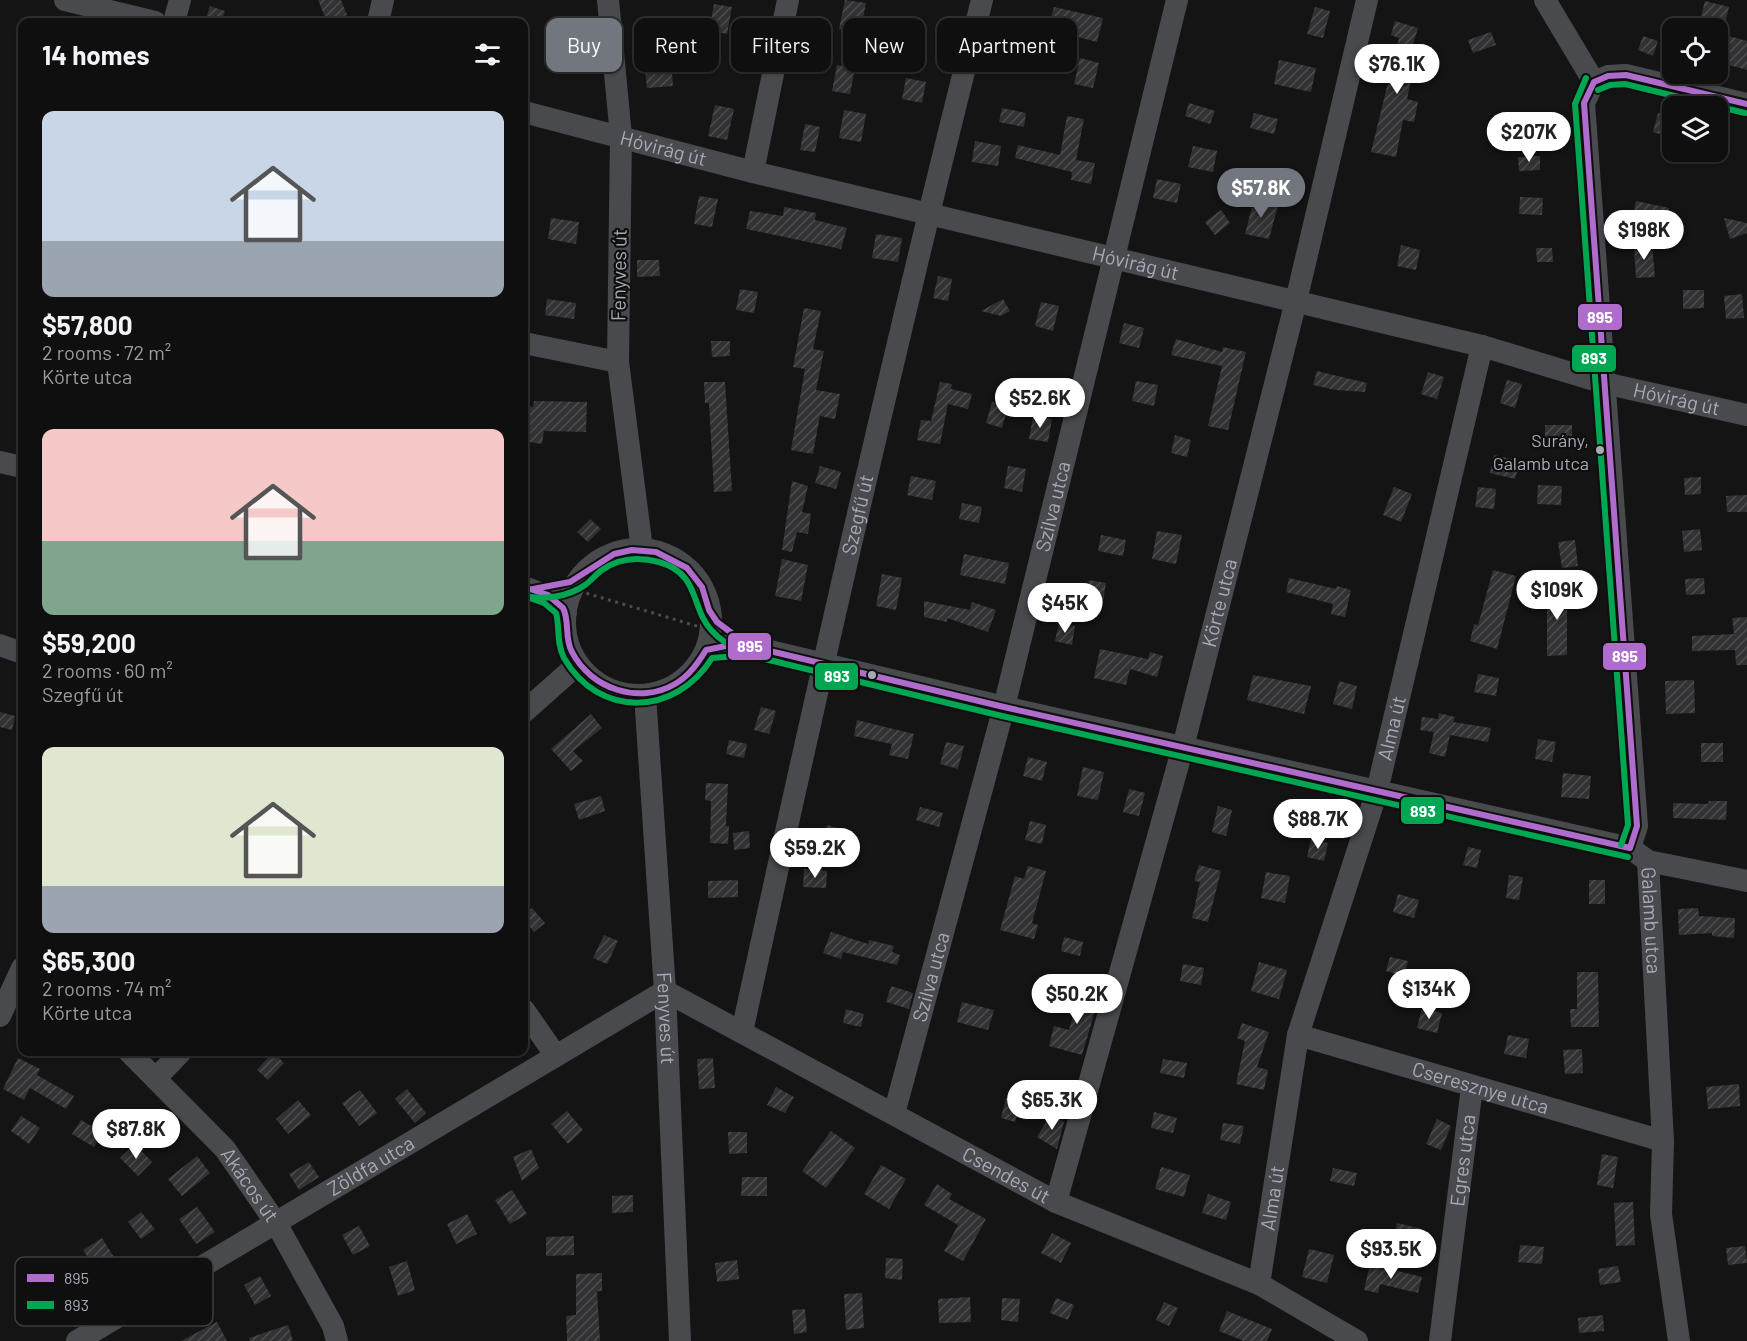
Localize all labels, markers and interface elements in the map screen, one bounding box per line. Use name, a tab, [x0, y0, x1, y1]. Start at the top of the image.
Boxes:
chip: Buy	[546, 18, 622, 72]
chip: Rent	[634, 18, 719, 72]
chip: Filters	[731, 18, 831, 72]
chip: New	[843, 18, 925, 72]
chip: Apartment	[937, 18, 1077, 72]
map controls	[1662, 18, 1728, 162]
button: locate	[1662, 18, 1728, 84]
icon: filters	[471, 38, 504, 71]
text: 14 homes	[42, 39, 149, 70]
pin: $76.1K	[1348, 44, 1446, 95]
text: $76.1K	[1368, 51, 1426, 75]
button: layers	[1662, 96, 1728, 162]
pin: $207K	[1487, 112, 1571, 163]
text: $207K	[1501, 119, 1557, 143]
street label: Hóvirág út	[618, 125, 709, 170]
icon: home	[219, 150, 327, 258]
pin: $57.8K	[1212, 168, 1310, 219]
text: $57.8K	[1231, 175, 1291, 199]
pin: $198K	[1602, 210, 1686, 261]
text: $198K	[1618, 217, 1670, 241]
street label: Fenyves út	[605, 229, 631, 321]
street label: Hóvirág út	[1090, 240, 1181, 284]
line badge: 895	[1577, 303, 1623, 331]
text: 895	[1587, 307, 1613, 326]
text: $57,800	[42, 309, 133, 340]
text: 2 rooms · 72 m²	[42, 340, 171, 364]
line badge: 893	[1571, 344, 1617, 373]
text: 893	[1581, 348, 1607, 367]
text: Körte utca	[42, 364, 132, 388]
street label: Hóvirág út	[1631, 377, 1722, 420]
pin: $52.6K	[991, 378, 1089, 429]
text: $52.6K	[1009, 385, 1071, 409]
place label: Surány, Galamb utca	[1493, 429, 1589, 474]
marker: Surány, Galamb utca	[1594, 444, 1606, 456]
street label: Szilva utca	[1029, 459, 1075, 554]
icon: home	[219, 468, 327, 576]
street label: Szegfű út	[836, 472, 878, 557]
street label: Körte utca	[1196, 556, 1241, 649]
pin: $109K	[1515, 570, 1599, 621]
text: $109K	[1530, 577, 1584, 601]
pin: $45K	[1029, 583, 1101, 634]
text: $45K	[1042, 590, 1088, 614]
text: $59,200	[42, 627, 136, 658]
line badge: 895	[727, 632, 772, 661]
text: 895	[737, 636, 763, 655]
line badge: 895	[1602, 642, 1647, 671]
text: 895	[1612, 646, 1638, 665]
text: 2 rooms · 60 m²	[42, 658, 173, 682]
line badge: 893	[814, 662, 859, 691]
text: 893	[824, 666, 850, 685]
unlabelled marker	[866, 669, 878, 681]
text: Szegfű út	[42, 682, 124, 706]
street label: Alma út	[1372, 693, 1410, 763]
icon: home	[219, 786, 327, 894]
line badge: 893	[1400, 796, 1445, 825]
pin: $88.7K	[1269, 799, 1367, 850]
text: 893	[1410, 801, 1436, 820]
text: $88.7K	[1288, 806, 1348, 830]
pin: $59.2K	[766, 828, 864, 879]
text: $59.2K	[784, 835, 846, 859]
street label: Galamb utca	[1637, 866, 1667, 974]
street label: Szilva utca	[906, 929, 954, 1024]
text: $65,300	[42, 945, 135, 976]
pin: $134K	[1387, 969, 1471, 1020]
street label: Fenyves út	[653, 971, 681, 1065]
pin: $50.2K	[1028, 974, 1126, 1025]
text: 2 rooms · 74 m²	[42, 976, 172, 1000]
text: $134K	[1402, 976, 1456, 1000]
text: $50.2K	[1046, 981, 1108, 1005]
text: Körte utca	[42, 1000, 132, 1024]
street label: Cseresznye utca	[1410, 1056, 1552, 1118]
pin: $65.3K	[1003, 1080, 1101, 1131]
text: $65.3K	[1021, 1087, 1083, 1111]
pin: $87.8K	[87, 1109, 185, 1160]
street label: Egres utca	[1444, 1113, 1479, 1208]
text: $87.8K	[106, 1116, 166, 1140]
street label: Zöldfa utca	[323, 1130, 418, 1200]
street label: Csendes út	[959, 1141, 1055, 1208]
street label: Akácos út	[217, 1142, 285, 1226]
street label: Alma út	[1255, 1164, 1288, 1232]
pin: $93.5K	[1342, 1229, 1440, 1280]
text: $93.5K	[1360, 1236, 1422, 1260]
legend	[15, 1257, 213, 1326]
text: 895	[64, 1268, 89, 1287]
text: 893	[64, 1295, 89, 1314]

